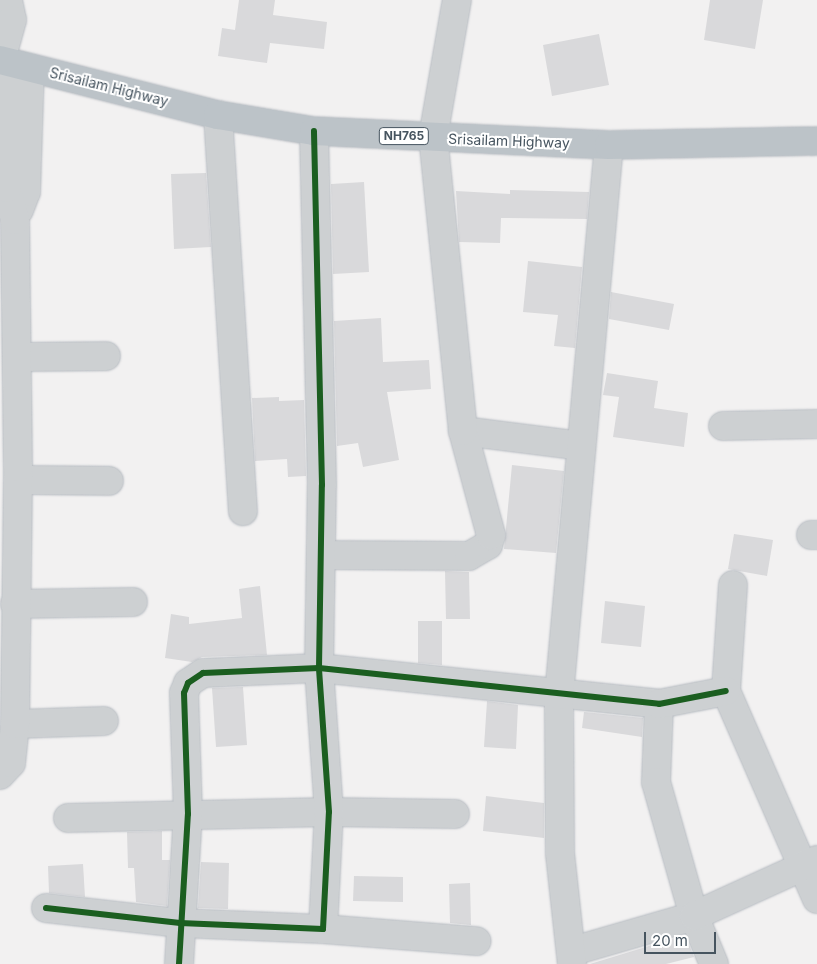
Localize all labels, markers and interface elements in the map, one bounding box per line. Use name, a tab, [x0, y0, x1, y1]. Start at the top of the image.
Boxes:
street label: Srisailam Highway	[48, 64, 170, 110]
road number: NH765	[378, 126, 430, 146]
street label: Srisailam Highway	[448, 130, 570, 152]
scale bar	[647, 922, 720, 954]
text: 20 m	[652, 931, 688, 950]

